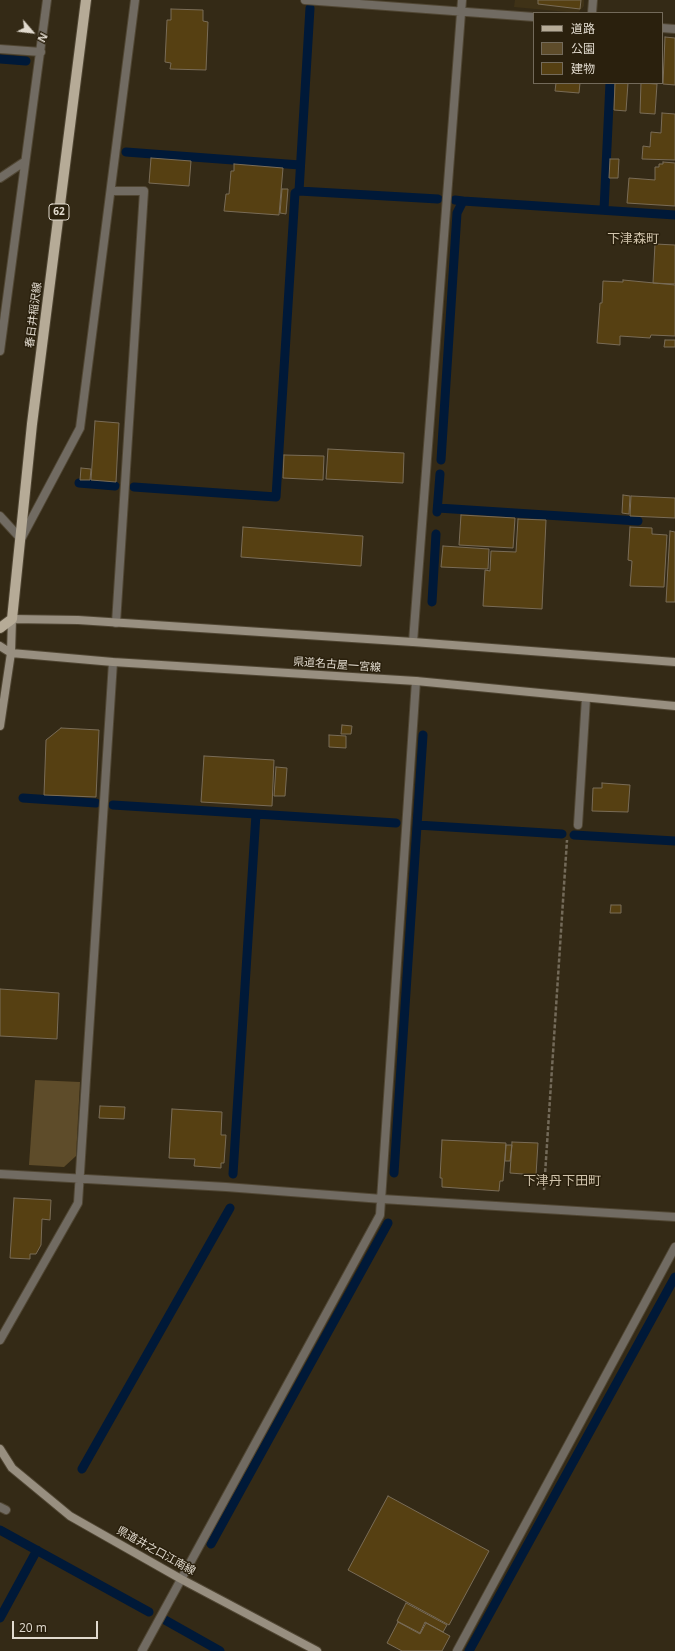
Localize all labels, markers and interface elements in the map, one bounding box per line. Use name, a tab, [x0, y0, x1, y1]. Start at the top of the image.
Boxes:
north arrow	[12, 12, 52, 52]
legend	[533, 12, 663, 84]
text: 道路	[571, 20, 595, 37]
text: N	[34, 30, 52, 45]
text: 公園	[571, 40, 595, 57]
text: 建物	[571, 60, 595, 77]
road number: 62	[49, 204, 69, 220]
district label: 下津森町	[607, 231, 659, 247]
street label: 春日井稲沢線	[23, 281, 45, 349]
street label: 県道名古屋一宮線	[293, 655, 381, 675]
district label: 下津丹下田町	[523, 1173, 601, 1189]
street label: 県道井之口江南線	[114, 1524, 198, 1578]
scale bar	[14, 1613, 100, 1639]
text: 20 m	[19, 1619, 47, 1636]

